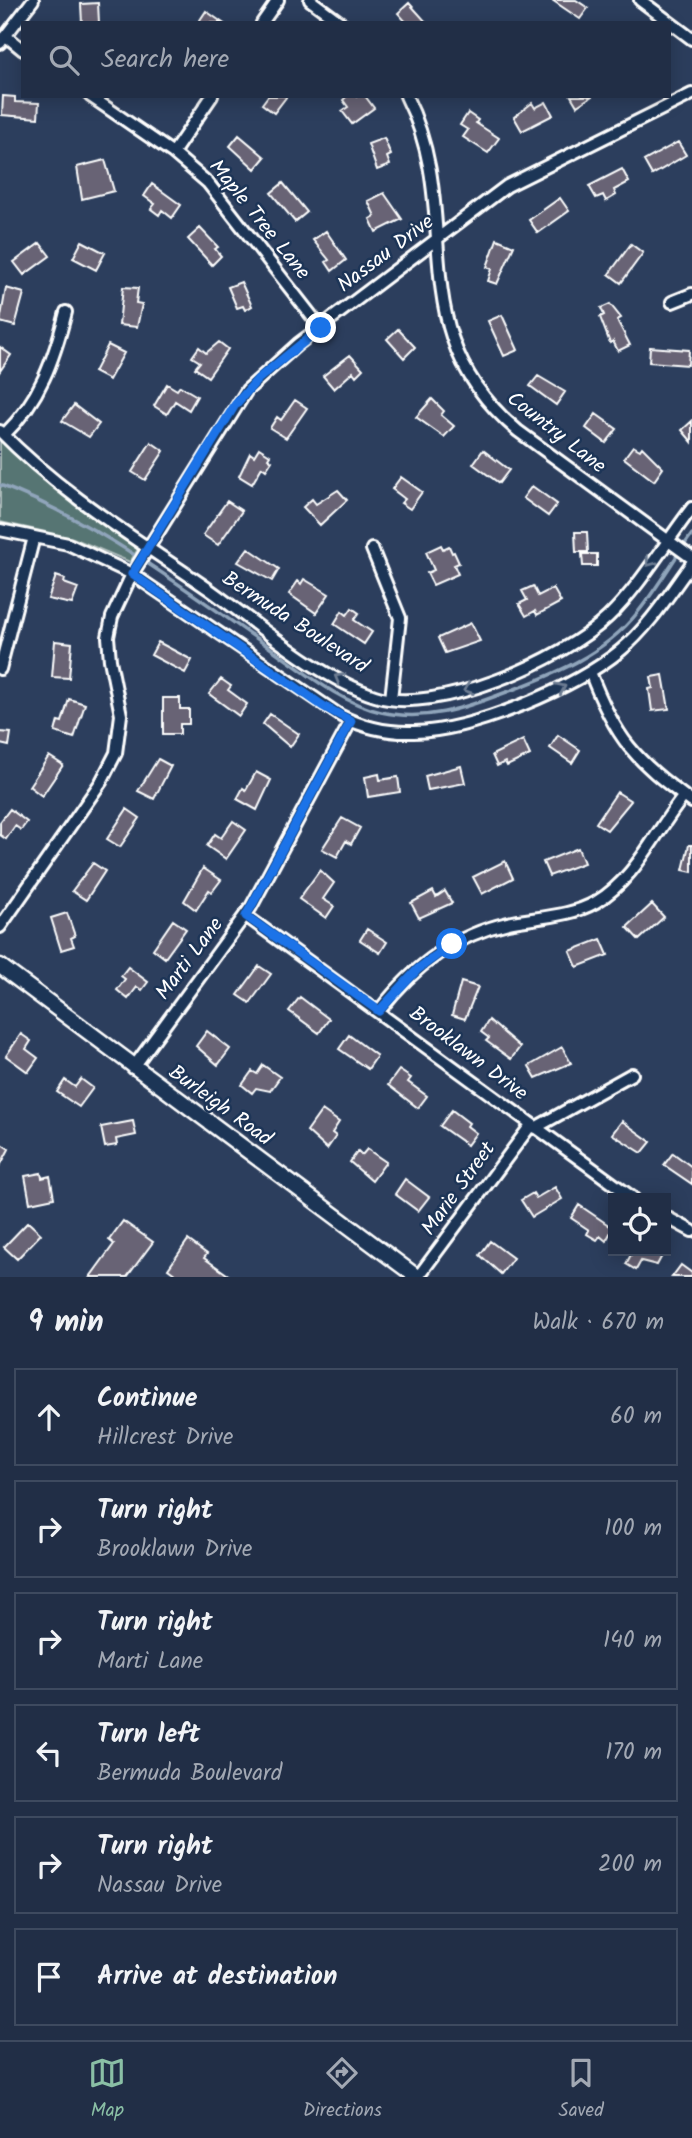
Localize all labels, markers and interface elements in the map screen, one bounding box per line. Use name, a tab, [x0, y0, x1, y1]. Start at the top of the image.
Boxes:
search box	[21, 21, 671, 98]
text: Search here	[101, 39, 229, 81]
icon: search	[45, 41, 83, 79]
street label: Maple Tree Lane	[200, 153, 318, 288]
street label: Nassau Drive	[330, 206, 442, 302]
route end	[305, 312, 336, 343]
street label: Country Lane	[499, 383, 613, 483]
one-way arrow	[646, 554, 659, 567]
street label: Bermuda Boulevard	[215, 563, 375, 683]
one-way arrow	[333, 673, 346, 686]
one-way arrow	[463, 681, 475, 695]
one-way arrow	[554, 682, 566, 696]
street label: Marti Lane	[148, 910, 233, 1008]
route start	[436, 928, 467, 959]
street label: Brooklawn Drive	[401, 998, 535, 1110]
street label: Burleigh Road	[161, 1057, 279, 1155]
street label: Marie Street	[413, 1134, 505, 1243]
map controls	[608, 1193, 671, 1256]
button: locate	[608, 1193, 671, 1256]
text: 9 min	[28, 1299, 104, 1347]
text: Walk · 670 m	[532, 1305, 664, 1341]
text: Continue	[97, 1378, 198, 1420]
icon: ahead	[30, 1398, 68, 1436]
text: 60 m	[610, 1399, 662, 1435]
text: Hillcrest Drive	[97, 1420, 233, 1456]
text: Turn right	[97, 1490, 213, 1532]
icon: right	[30, 1510, 68, 1548]
text: 100 m	[604, 1511, 662, 1547]
text: Brooklawn Drive	[97, 1532, 252, 1568]
text: Turn right	[97, 1602, 213, 1644]
icon: right	[30, 1622, 68, 1660]
text: 140 m	[603, 1623, 662, 1659]
text: Marti Lane	[97, 1644, 203, 1680]
text: Turn left	[97, 1714, 200, 1756]
icon: left	[30, 1734, 68, 1772]
text: 170 m	[605, 1735, 662, 1771]
text: Bermuda Boulevard	[97, 1756, 282, 1792]
text: Turn right	[97, 1826, 213, 1868]
icon: right	[30, 1846, 68, 1884]
text: 200 m	[598, 1847, 662, 1883]
text: Nassau Drive	[97, 1868, 222, 1904]
text: Arrive at destination	[97, 1956, 337, 1998]
icon: arrive	[30, 1958, 68, 1996]
tab: Map	[88, 2054, 126, 2126]
tab: Directions	[303, 2054, 382, 2126]
tab: Saved	[559, 2054, 604, 2126]

